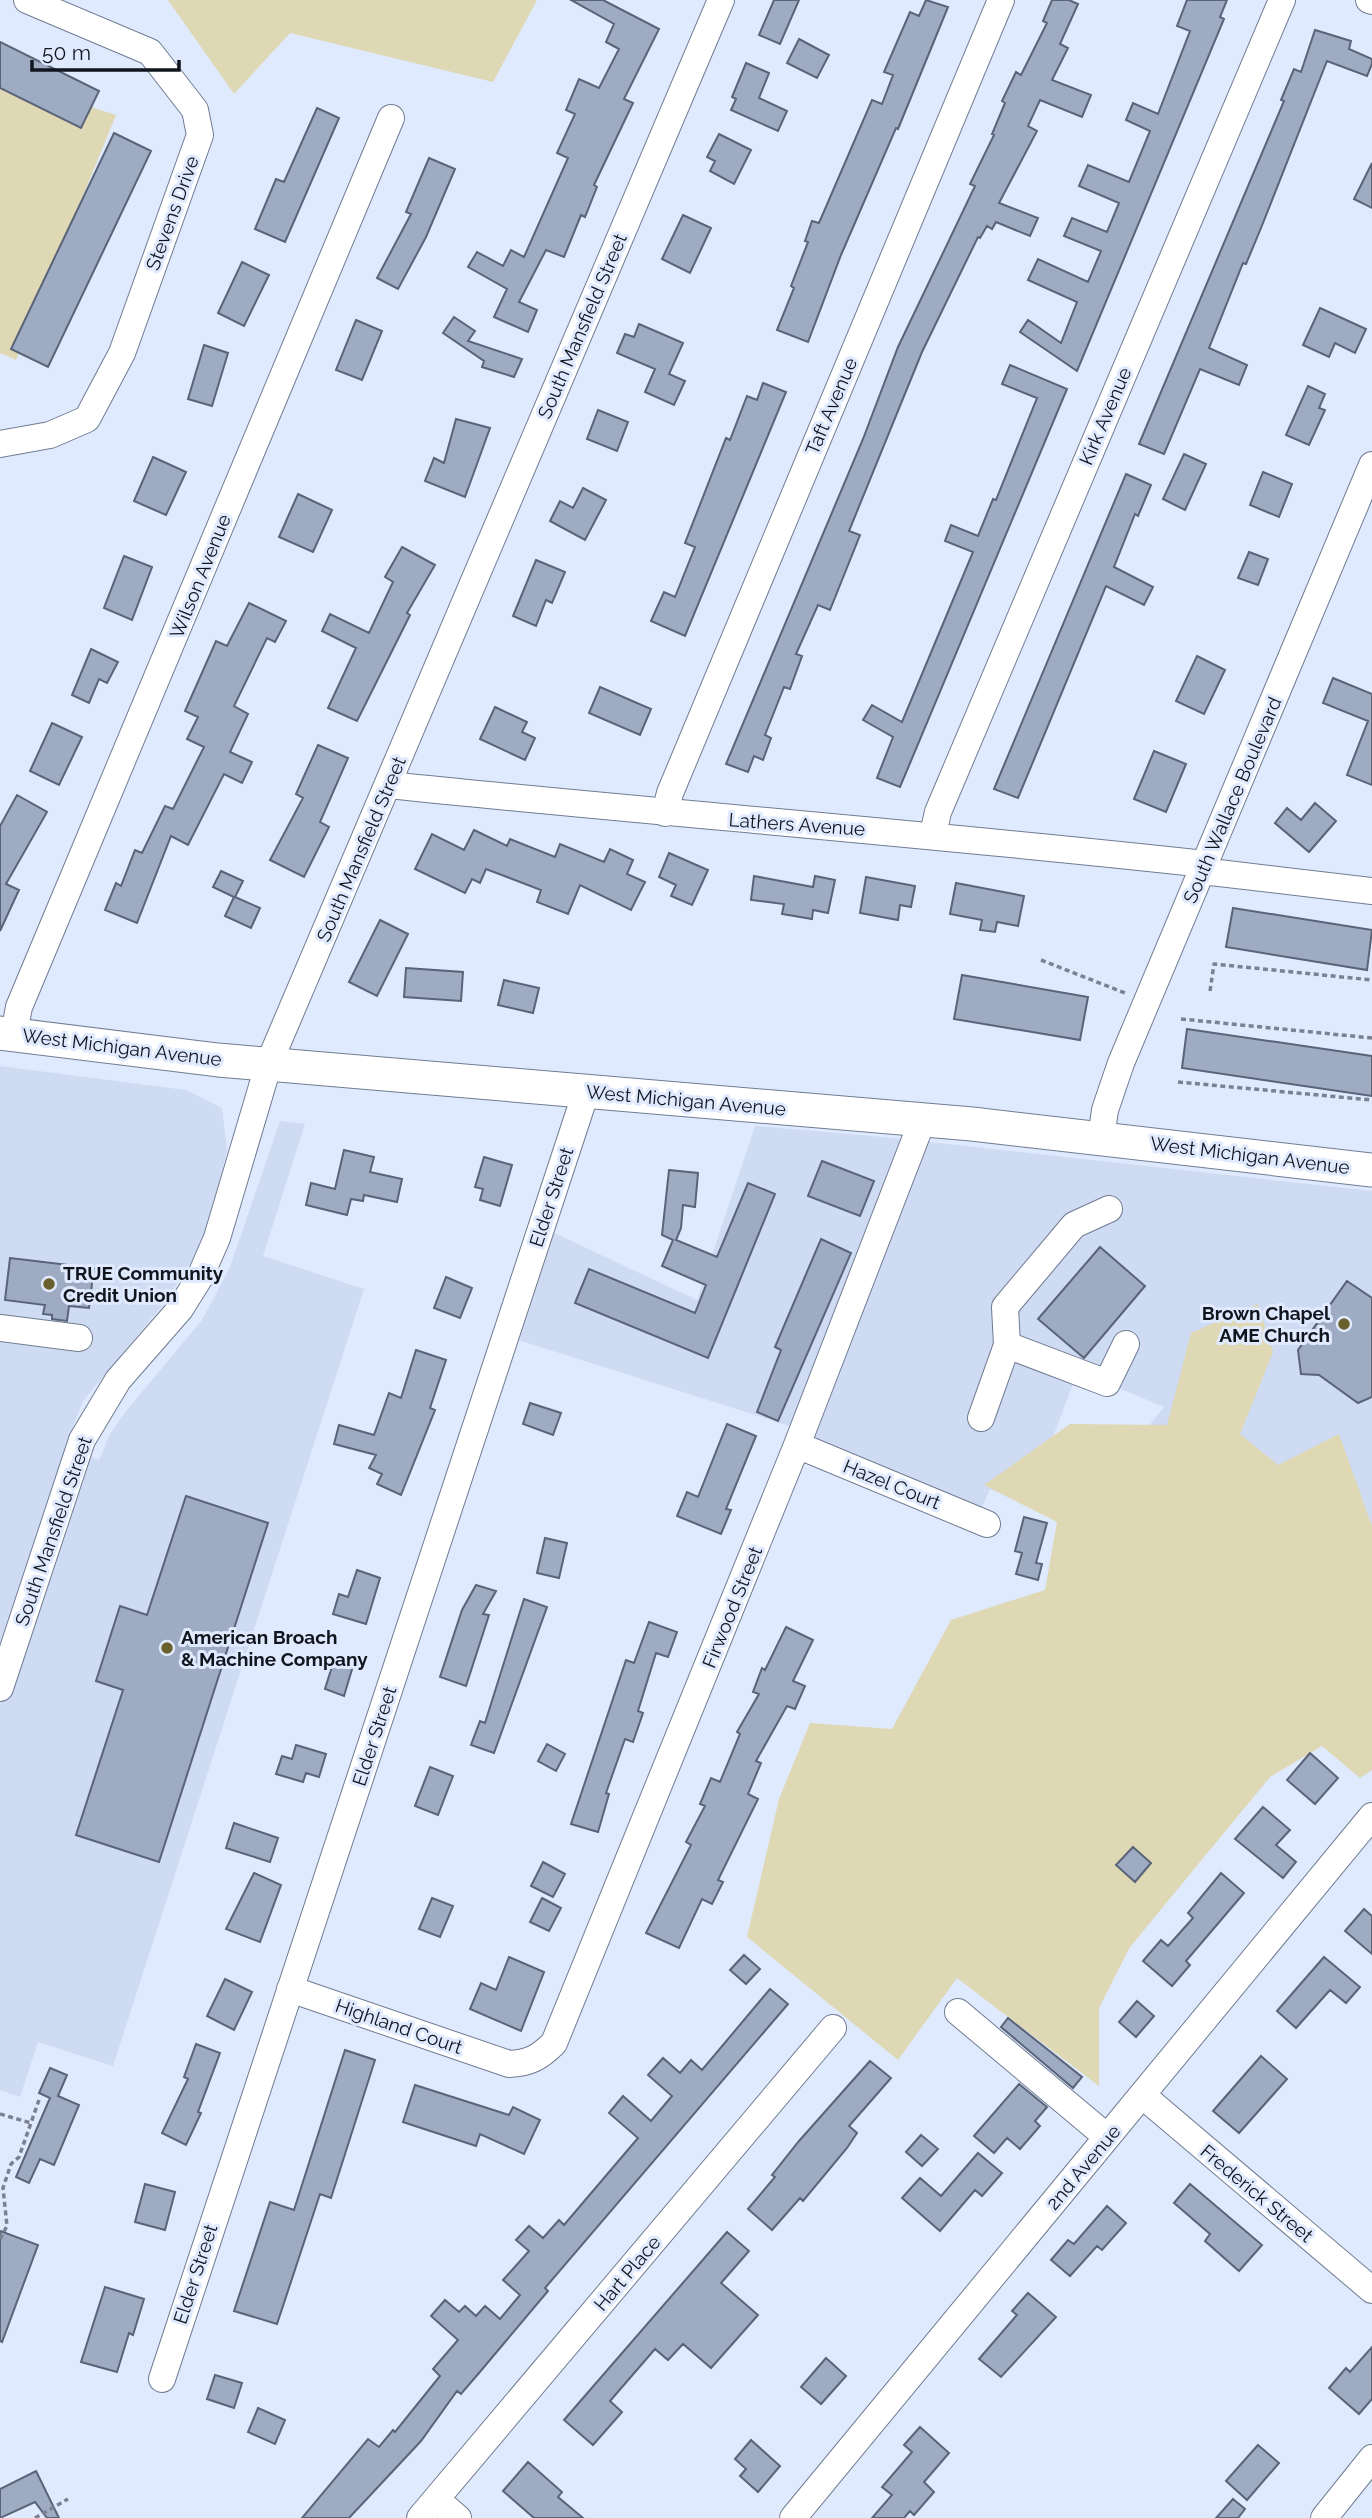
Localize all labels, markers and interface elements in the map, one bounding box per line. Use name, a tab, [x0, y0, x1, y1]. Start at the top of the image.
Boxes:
scale bar	[32, 28, 178, 72]
text: 50 m	[42, 40, 91, 65]
street label: Stevens Drive	[141, 153, 203, 273]
street label: South Mansfield Street	[533, 230, 631, 422]
street label: Taft Avenue	[801, 354, 861, 458]
street label: Kirk Avenue	[1075, 364, 1135, 468]
street label: Wilson Avenue	[165, 511, 235, 641]
street label: South Wallace Boulevard	[1179, 694, 1285, 906]
street label: South Mansfield Street	[312, 753, 410, 945]
street label: Lathers Avenue	[728, 808, 866, 840]
street label: West Michigan Avenue	[21, 1024, 223, 1070]
street label: West Michigan Avenue	[585, 1080, 787, 1120]
street label: West Michigan Avenue	[1149, 1132, 1351, 1178]
street label: Elder Street	[525, 1144, 578, 1250]
place label: TRUE Community Credit Union	[63, 1262, 224, 1306]
marker: TRUE Community Credit Union	[41, 1276, 57, 1292]
place label: Brown Chapel AME Church	[1202, 1302, 1331, 1346]
marker: Brown Chapel AME Church	[1336, 1316, 1352, 1332]
street label: South Mansfield Street	[10, 1433, 96, 1629]
street label: Hazel Court	[840, 1455, 944, 1514]
street label: Firwood Street	[698, 1542, 767, 1671]
place label: American Broach & Machine Company	[181, 1626, 368, 1670]
marker: American Broach & Machine Company	[159, 1640, 175, 1656]
street label: Elder Street	[348, 1683, 401, 1789]
street label: Highland Court	[333, 1994, 466, 2058]
street label: 2nd Avenue	[1041, 2120, 1125, 2214]
street label: Frederick Street	[1196, 2140, 1318, 2247]
street label: Elder Street	[169, 2221, 222, 2327]
street label: Hart Place	[589, 2231, 665, 2315]

